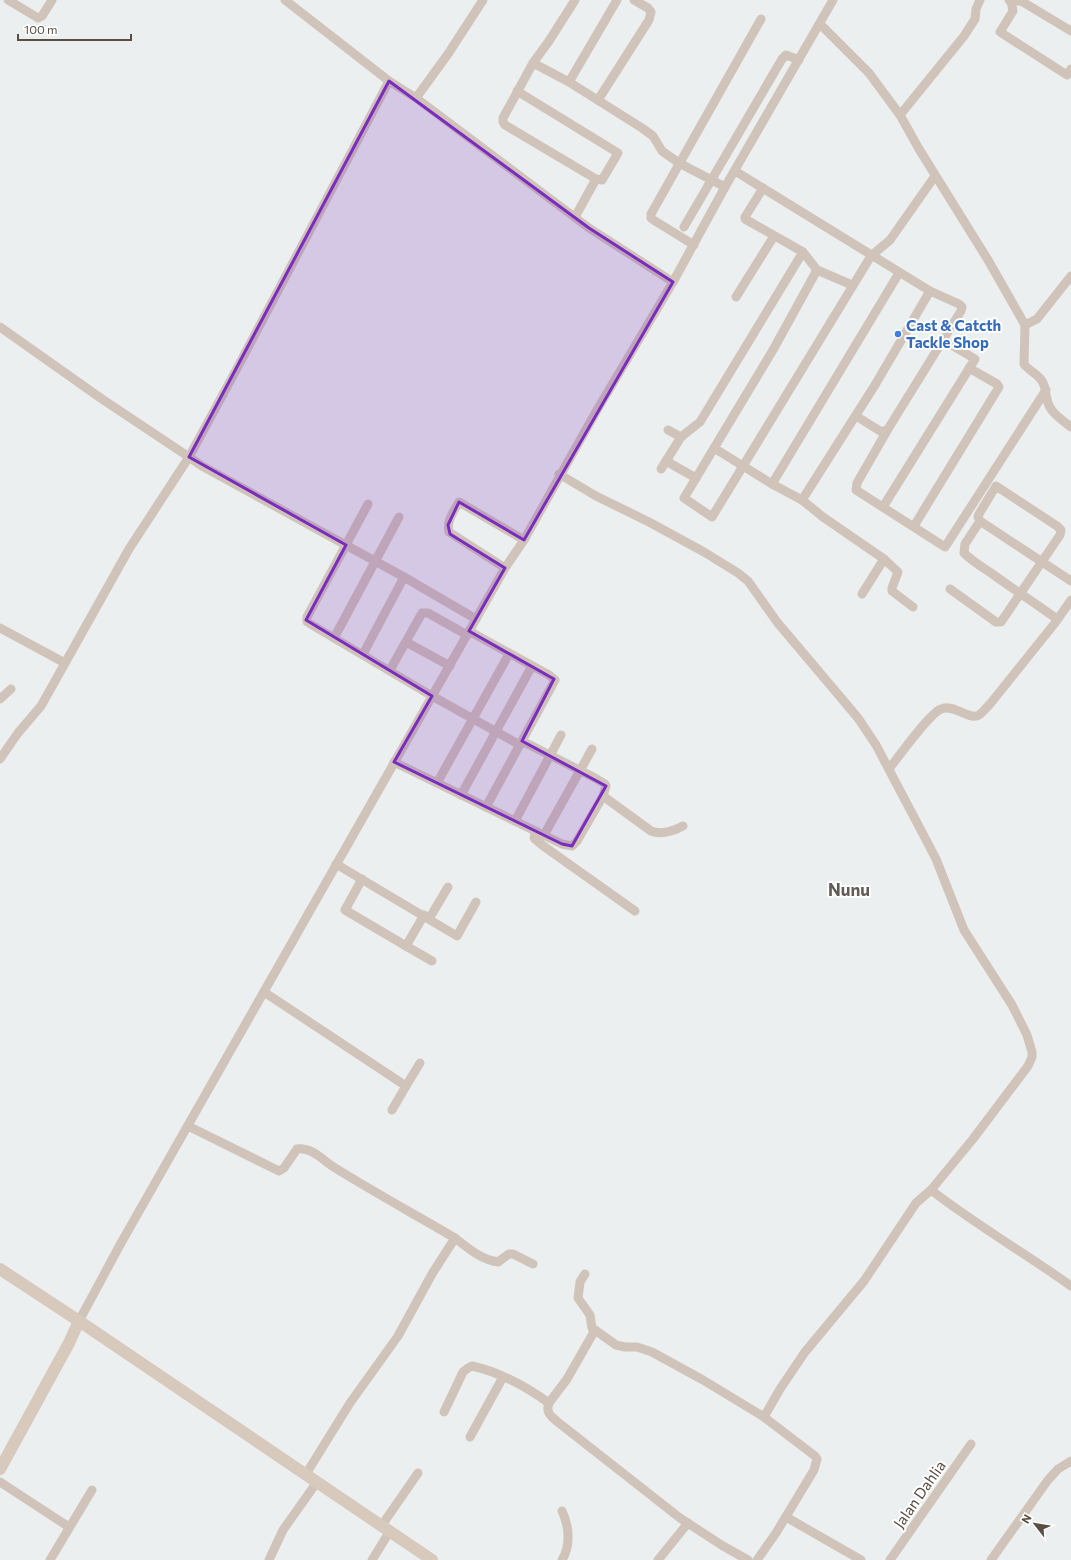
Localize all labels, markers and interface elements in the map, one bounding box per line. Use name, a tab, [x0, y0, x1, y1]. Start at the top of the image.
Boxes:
scale bar	[18, 16, 131, 42]
text: 100 m	[24, 22, 58, 36]
place label: Cast & Catcth Tackle Shop	[906, 316, 1001, 351]
marker: Cast & Catcth Tackle Shop	[893, 329, 903, 339]
district label: Nunu	[828, 879, 870, 900]
street label: Jalan Dahlia	[889, 1457, 949, 1531]
north arrow	[1015, 1504, 1055, 1544]
text: N	[1018, 1512, 1034, 1525]

